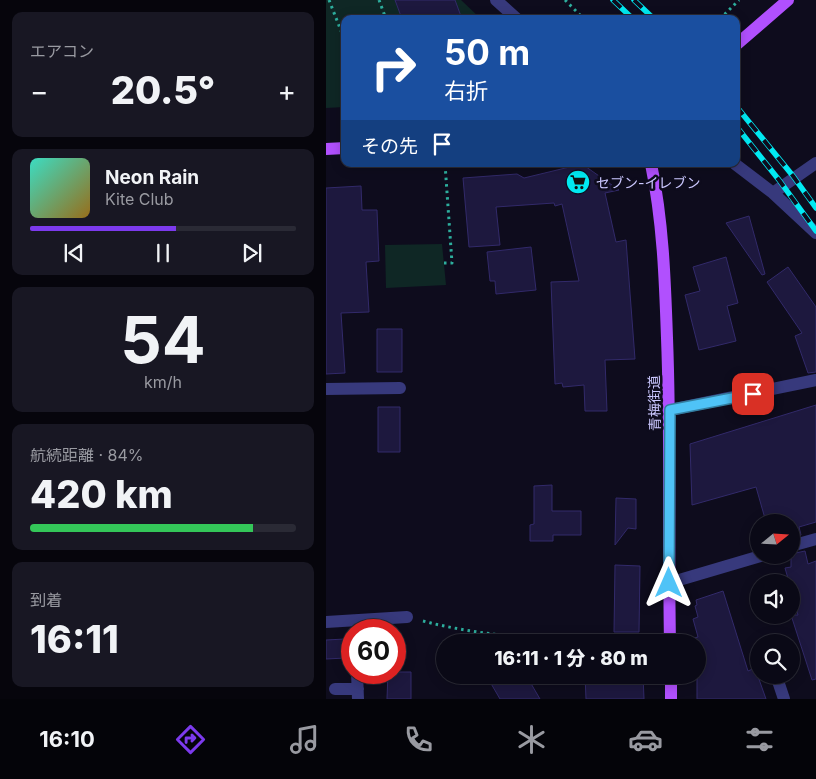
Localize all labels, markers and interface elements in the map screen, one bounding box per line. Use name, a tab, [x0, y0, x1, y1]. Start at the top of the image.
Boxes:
text: 50 m	[444, 31, 530, 73]
icon: right	[361, 35, 426, 100]
text: エアコン	[30, 41, 94, 61]
text: 20.5°	[111, 67, 215, 113]
text: −	[30, 74, 49, 108]
text: +	[277, 74, 296, 108]
text: 右折	[444, 78, 488, 104]
icon: arrive	[428, 130, 456, 158]
text: その先	[361, 135, 418, 158]
text: Neon Rain	[105, 166, 199, 189]
supermarket icon: セブン-イレブン	[565, 169, 591, 195]
place label: セブン-イレブン	[596, 174, 700, 191]
text: Kite Club	[105, 189, 174, 209]
icon: previous	[60, 239, 88, 267]
icon: pause	[149, 239, 177, 267]
icon: next	[238, 239, 266, 267]
text: 54	[120, 300, 206, 379]
text: km/h	[144, 372, 182, 392]
pin	[732, 373, 774, 415]
street label: 青梅街道	[645, 375, 663, 431]
icon: arrive	[739, 380, 767, 408]
text: 航続距離 · 84%	[30, 445, 144, 465]
text: 420 km	[30, 471, 173, 517]
north arrow	[750, 514, 800, 564]
map controls	[750, 514, 800, 684]
position arrow	[642, 556, 694, 608]
button: sound	[750, 574, 800, 624]
text: 到着	[30, 590, 62, 610]
text: 16:11	[30, 616, 119, 662]
speed limit sign: 60	[341, 619, 406, 684]
button: search	[750, 634, 800, 684]
text: 16:11 · 1 分 · 80 m	[494, 647, 648, 670]
icon: directions	[173, 722, 208, 757]
icon: music	[287, 722, 322, 757]
icon: phone	[401, 722, 436, 757]
icon: climate	[514, 722, 549, 757]
icon: car	[628, 722, 663, 757]
icon: filters	[742, 722, 777, 757]
text: 16:10	[39, 726, 95, 752]

